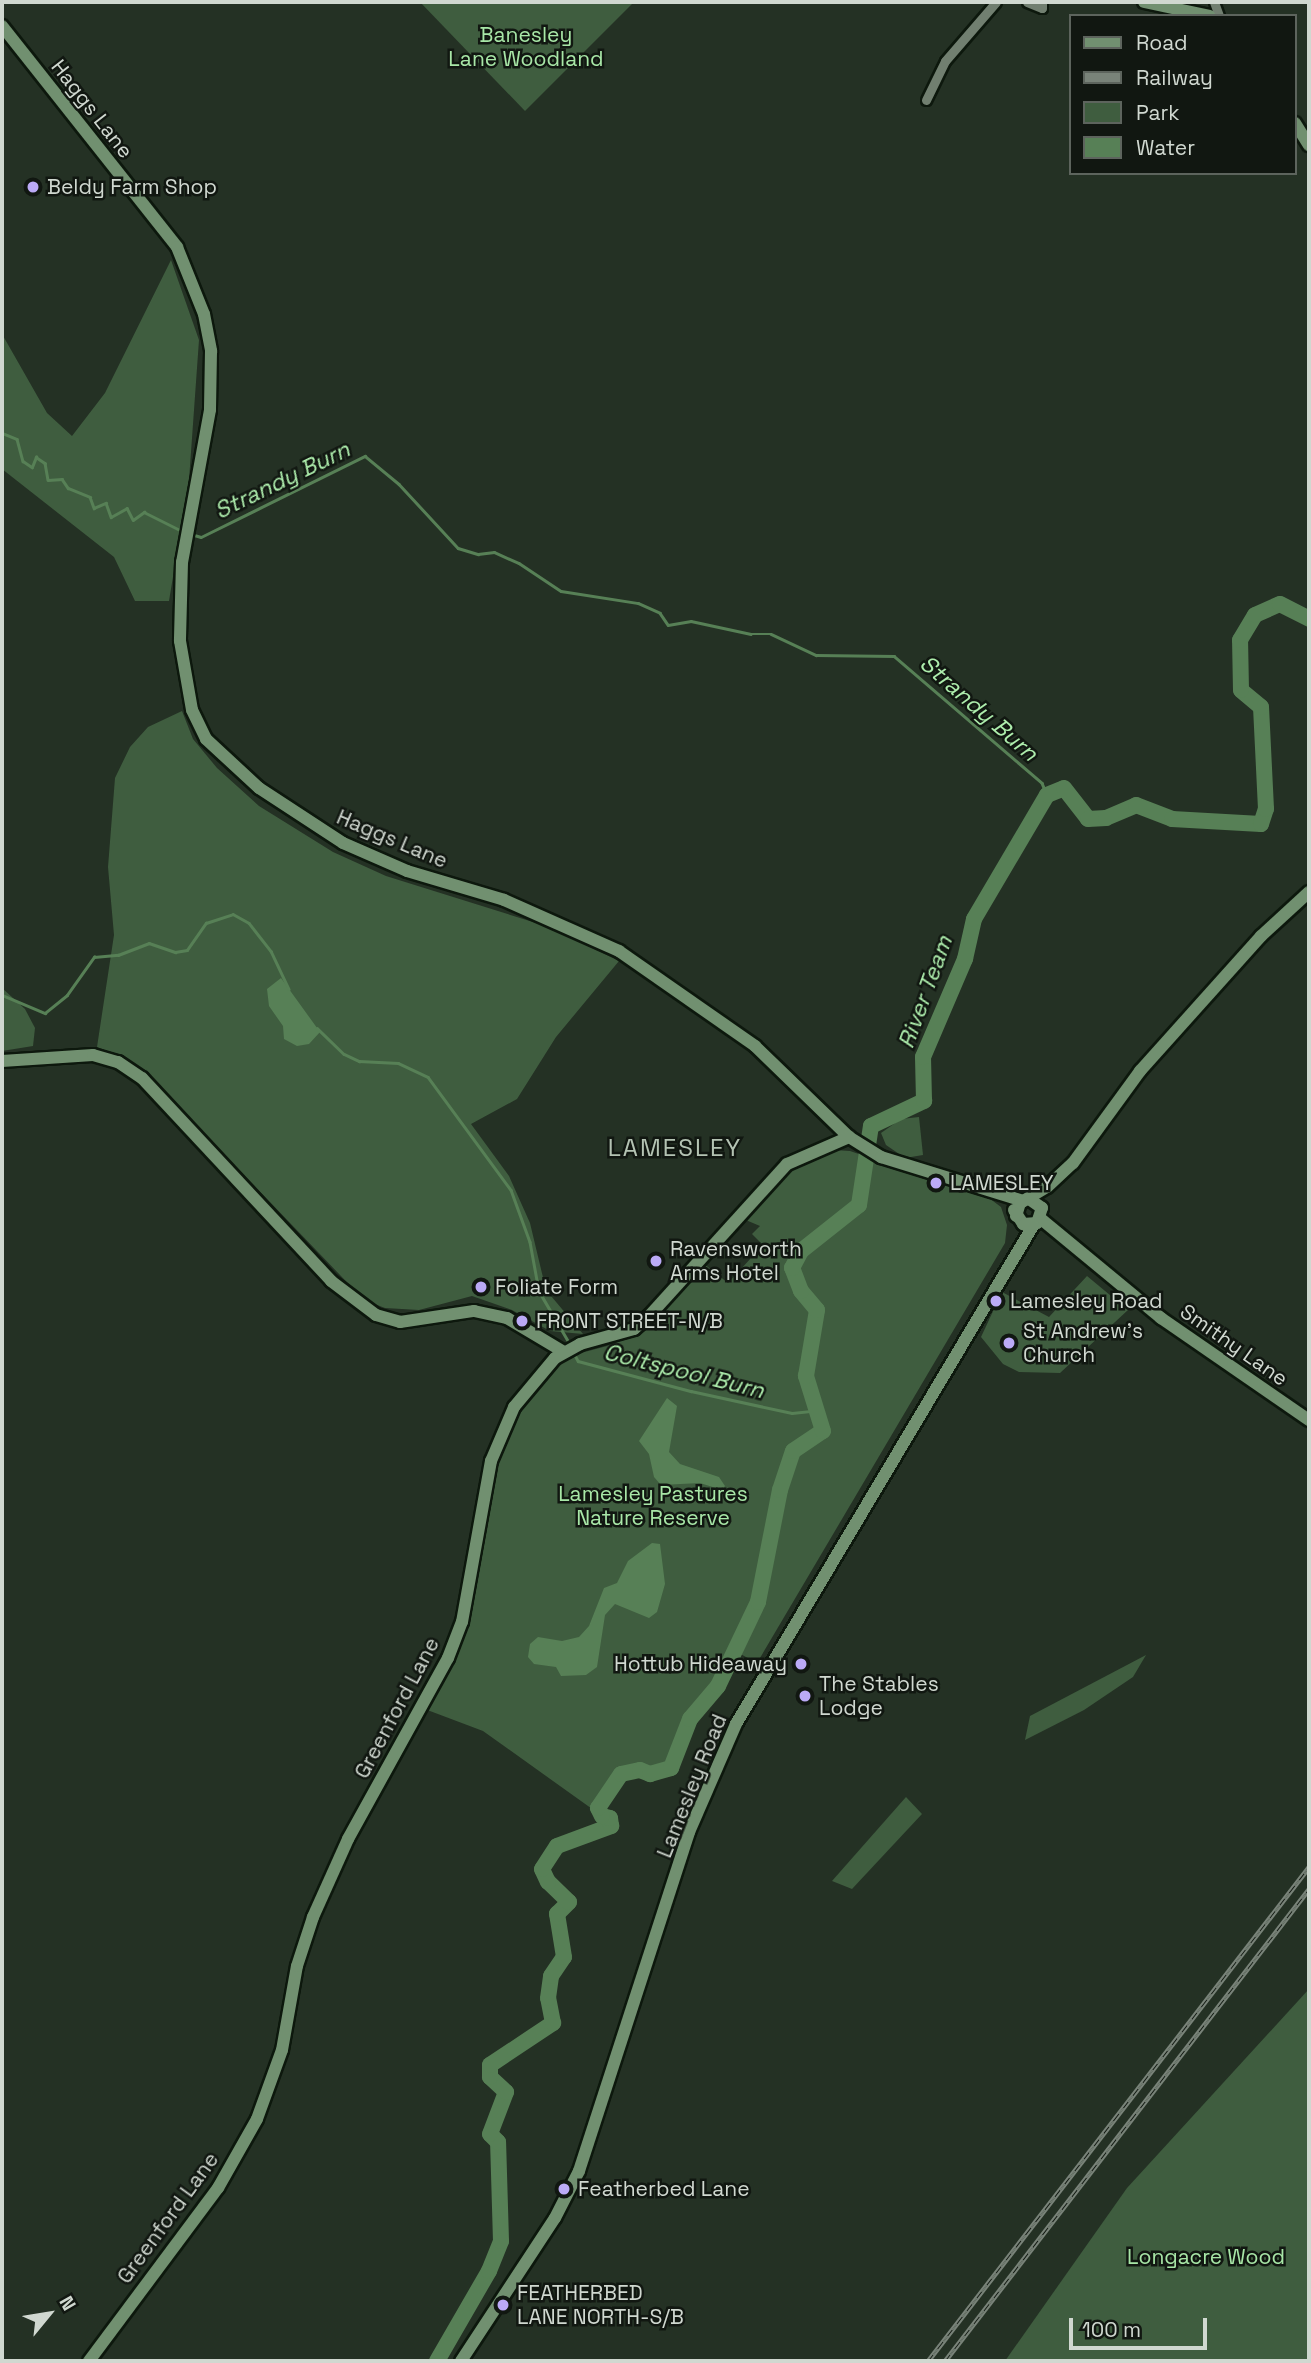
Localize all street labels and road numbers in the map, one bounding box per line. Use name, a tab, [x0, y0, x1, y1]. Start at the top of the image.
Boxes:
street label: Haggs Lane	[46, 55, 138, 163]
street label: Haggs Lane	[333, 804, 451, 874]
street label: Smithy Lane	[1175, 1299, 1293, 1391]
street label: Greenford Lane	[349, 1633, 445, 1783]
street label: Lamesley Road	[652, 1711, 732, 1861]
street label: Greenford Lane	[112, 2148, 224, 2288]

